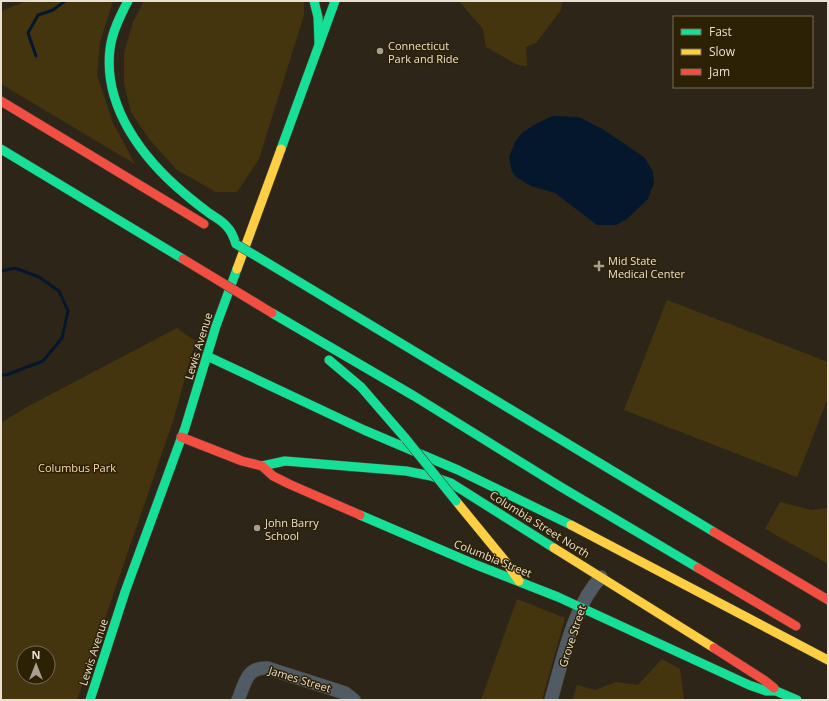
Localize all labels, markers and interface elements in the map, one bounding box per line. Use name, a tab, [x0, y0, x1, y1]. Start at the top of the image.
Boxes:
legend	[673, 16, 813, 88]
text: Fast	[709, 23, 732, 40]
place label: Connecticut Park and Ride	[388, 38, 459, 66]
text: Slow	[709, 43, 736, 60]
marker: Connecticut Park and Ride	[375, 46, 385, 56]
text: Jam	[708, 63, 730, 80]
place label: Mid State Medical Center	[608, 253, 686, 281]
marker: Mid State Medical Center	[593, 260, 605, 272]
street label: Lewis Avenue	[181, 311, 215, 381]
park label: Columbus Park	[38, 460, 116, 475]
street label: Columbia Street North	[488, 488, 592, 560]
place label: John Barry School	[264, 515, 319, 543]
marker: John Barry School	[252, 523, 262, 533]
street label: Columbia Street	[452, 536, 534, 580]
street label: Grove Street	[555, 603, 589, 669]
street label: Lewis Avenue	[75, 617, 111, 687]
north arrow	[16, 645, 56, 685]
text: N	[32, 647, 40, 662]
street label: James Street	[266, 662, 333, 696]

